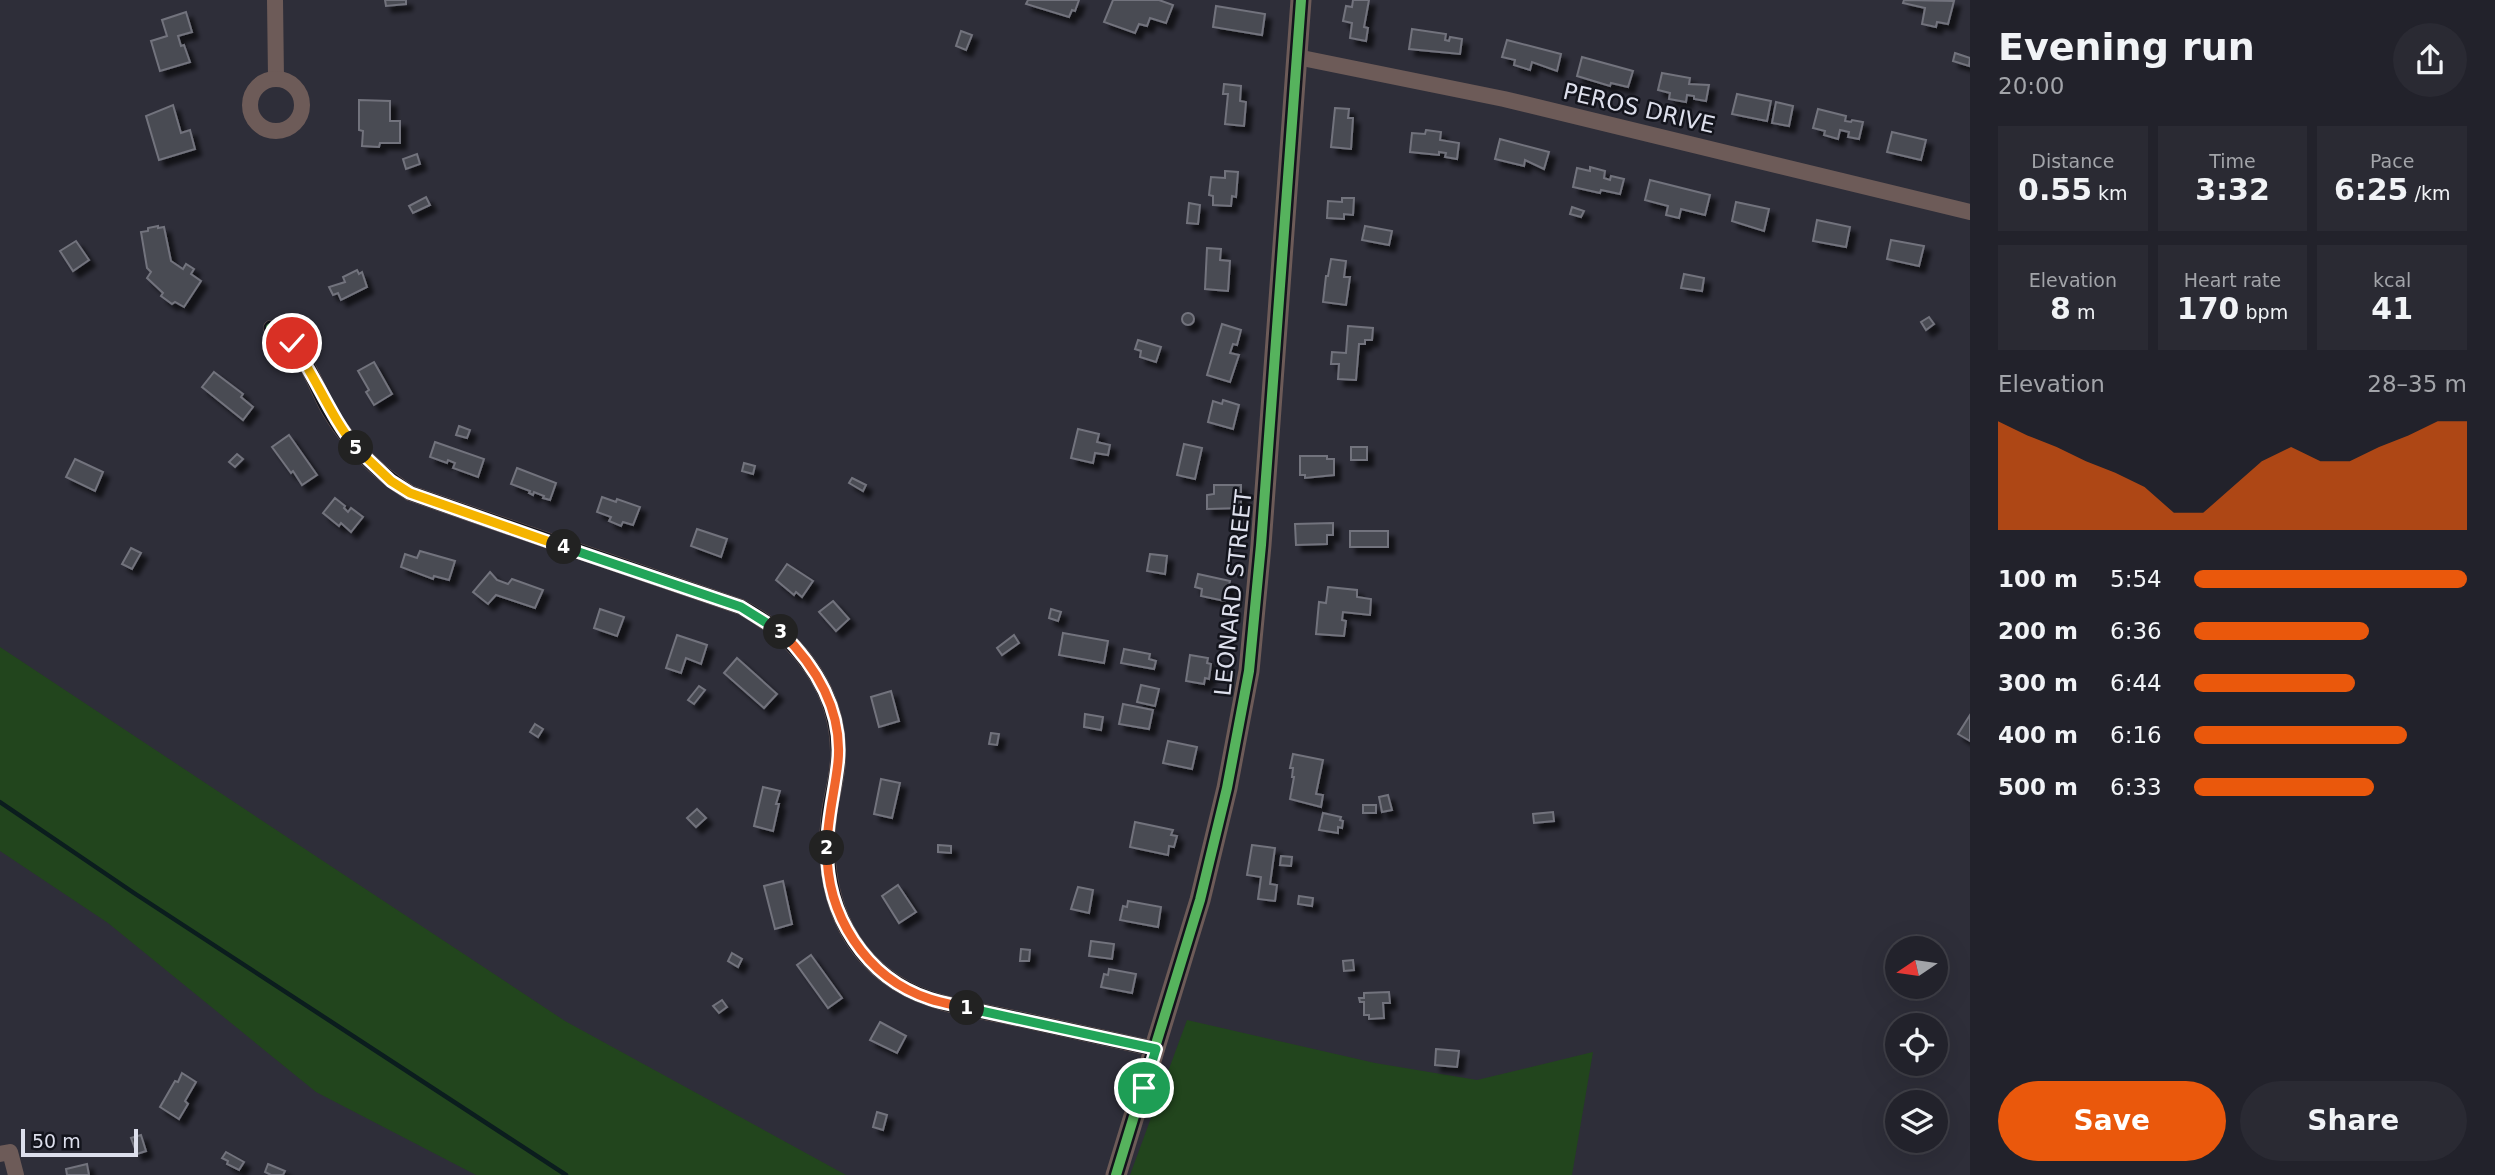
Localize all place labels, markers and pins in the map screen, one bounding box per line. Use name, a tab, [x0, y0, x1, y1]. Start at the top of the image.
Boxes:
pin	[262, 313, 322, 373]
pin: 5	[338, 430, 374, 466]
pin: 4	[546, 530, 582, 564]
pin: 3	[764, 614, 798, 650]
pin: 2	[810, 830, 844, 866]
pin: 1	[950, 990, 984, 1026]
pin	[1114, 1058, 1174, 1118]

